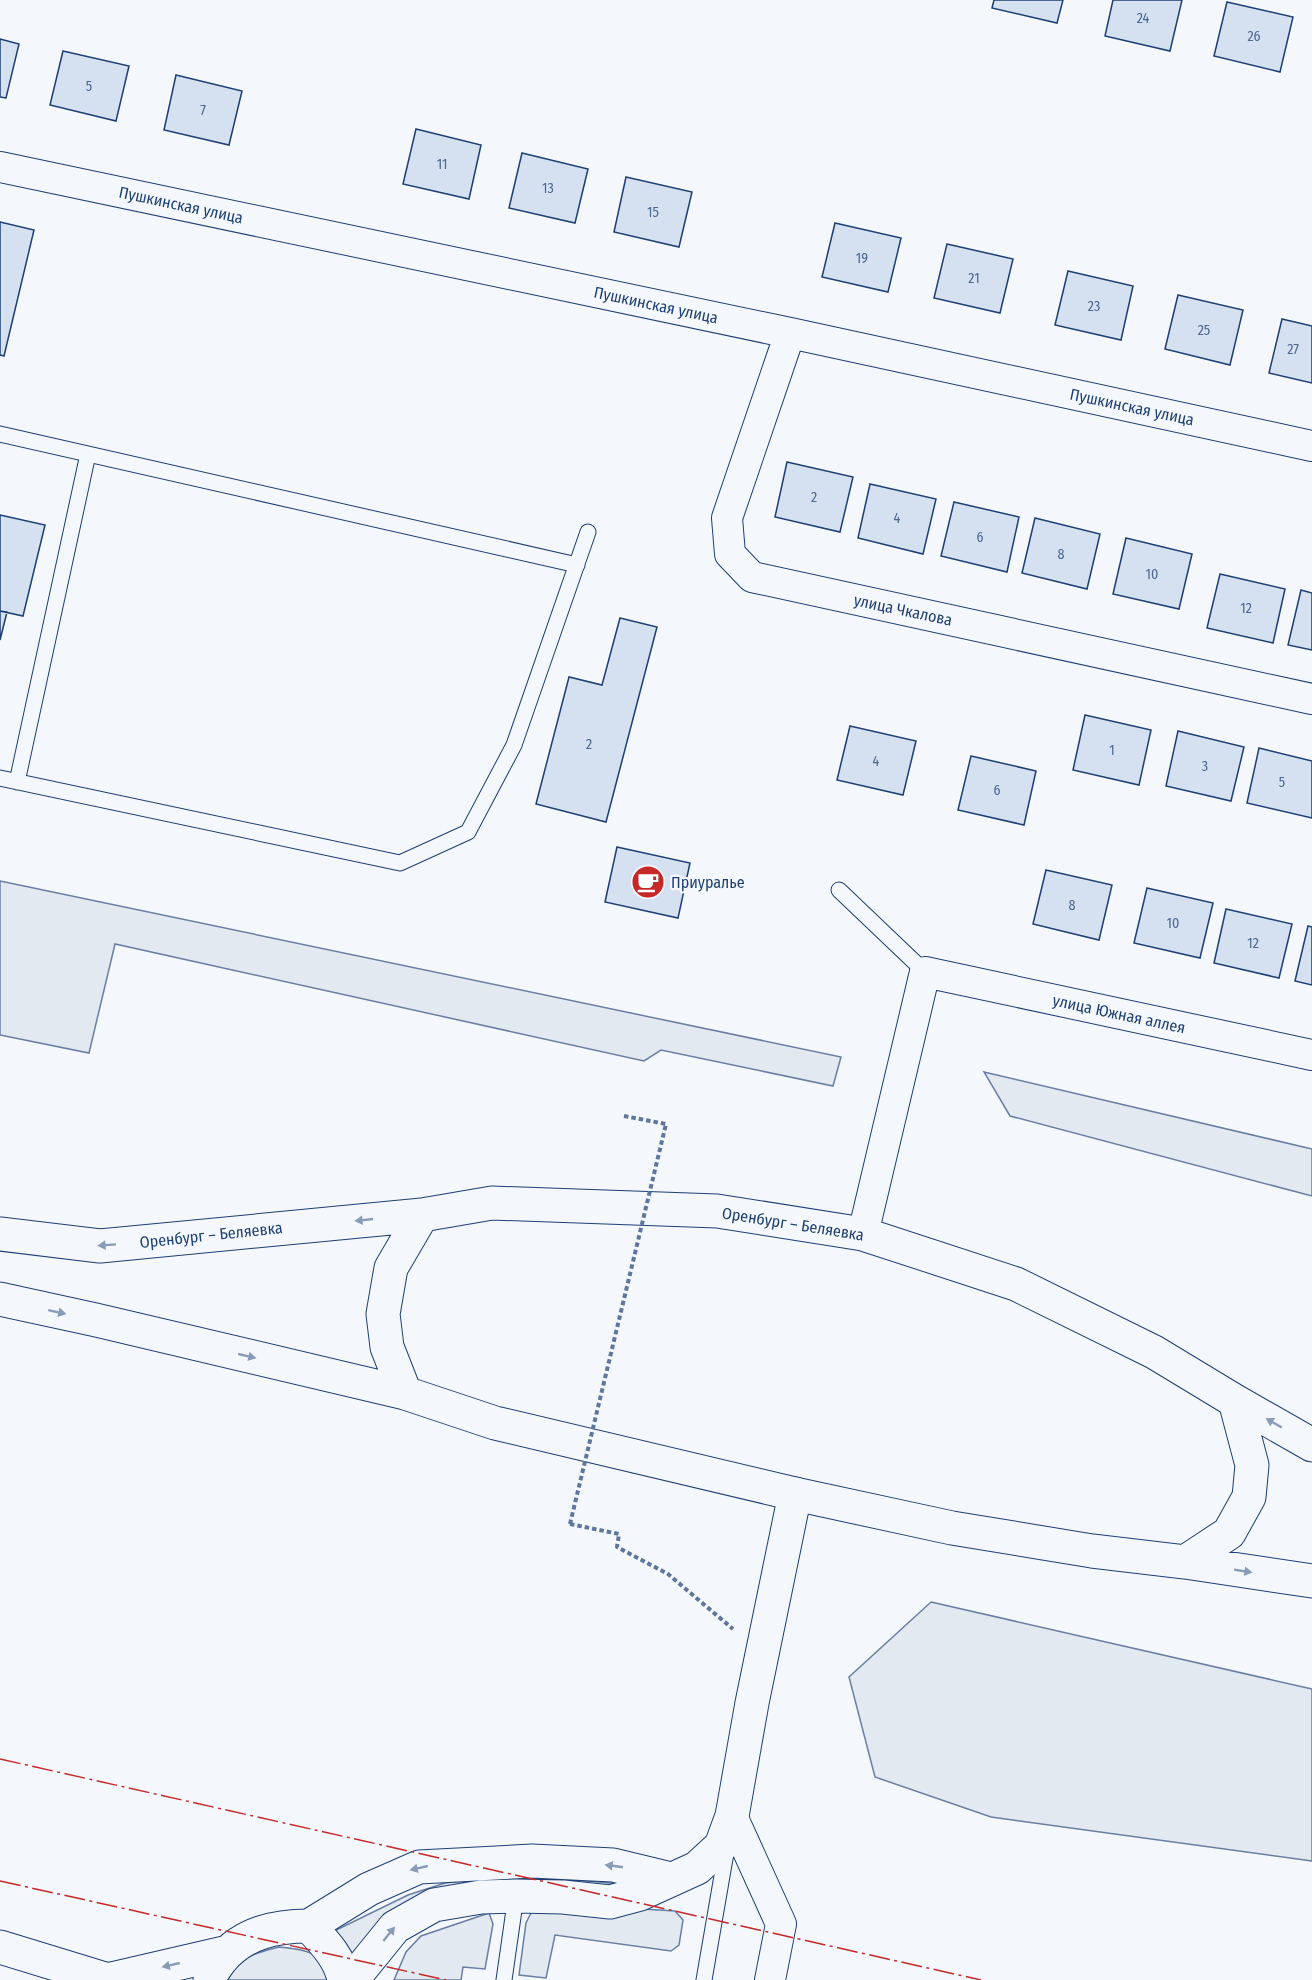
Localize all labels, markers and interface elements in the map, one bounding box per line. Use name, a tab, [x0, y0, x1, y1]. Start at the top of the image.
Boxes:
house number: 24	[1137, 10, 1150, 27]
house number: 26	[1247, 28, 1261, 45]
house number: 5	[86, 78, 92, 95]
house number: 7	[200, 102, 206, 119]
house number: 11	[437, 156, 447, 173]
house number: 13	[542, 180, 554, 197]
street label: Пушкинская улица	[117, 183, 245, 227]
house number: 15	[647, 204, 659, 221]
house number: 19	[856, 250, 868, 267]
house number: 21	[968, 270, 980, 287]
street label: Пушкинская улица	[592, 283, 720, 327]
house number: 23	[1088, 298, 1100, 315]
house number: 25	[1198, 322, 1210, 339]
house number: 27	[1287, 341, 1299, 358]
street label: Пушкинская улица	[1068, 385, 1196, 429]
house number: 2	[811, 489, 817, 506]
house number: 4	[894, 510, 901, 527]
house number: 6	[977, 529, 984, 546]
house number: 8	[1058, 546, 1065, 563]
house number: 10	[1146, 566, 1158, 583]
street label: улица Чкалова	[852, 590, 954, 630]
house number: 12	[1240, 600, 1252, 617]
house number: 2	[586, 736, 592, 753]
house number: 1	[1109, 742, 1115, 759]
house number: 4	[873, 753, 880, 770]
house number: 3	[1202, 758, 1208, 775]
house number: 5	[1279, 774, 1285, 791]
house number: 6	[994, 782, 1001, 799]
cafe icon: Приуралье	[630, 864, 666, 900]
place label: Приуралье	[671, 873, 745, 892]
house number: 8	[1069, 897, 1076, 914]
house number: 10	[1167, 915, 1179, 932]
house number: 12	[1247, 935, 1259, 952]
street label: улица Южная аллея	[1051, 991, 1187, 1037]
street label: Оренбург – Беляевка	[721, 1203, 866, 1245]
one-way arrow	[354, 1215, 373, 1225]
street label: Оренбург – Беляевка	[139, 1218, 284, 1252]
one-way arrow	[98, 1240, 117, 1250]
one-way arrow	[48, 1307, 66, 1317]
one-way arrow	[238, 1351, 256, 1361]
one-way arrow	[1266, 1417, 1282, 1428]
one-way arrow	[1234, 1566, 1253, 1575]
one-way arrow	[604, 1861, 623, 1870]
one-way arrow	[410, 1864, 428, 1874]
one-way arrow	[382, 1927, 395, 1942]
one-way arrow	[161, 1961, 180, 1970]

